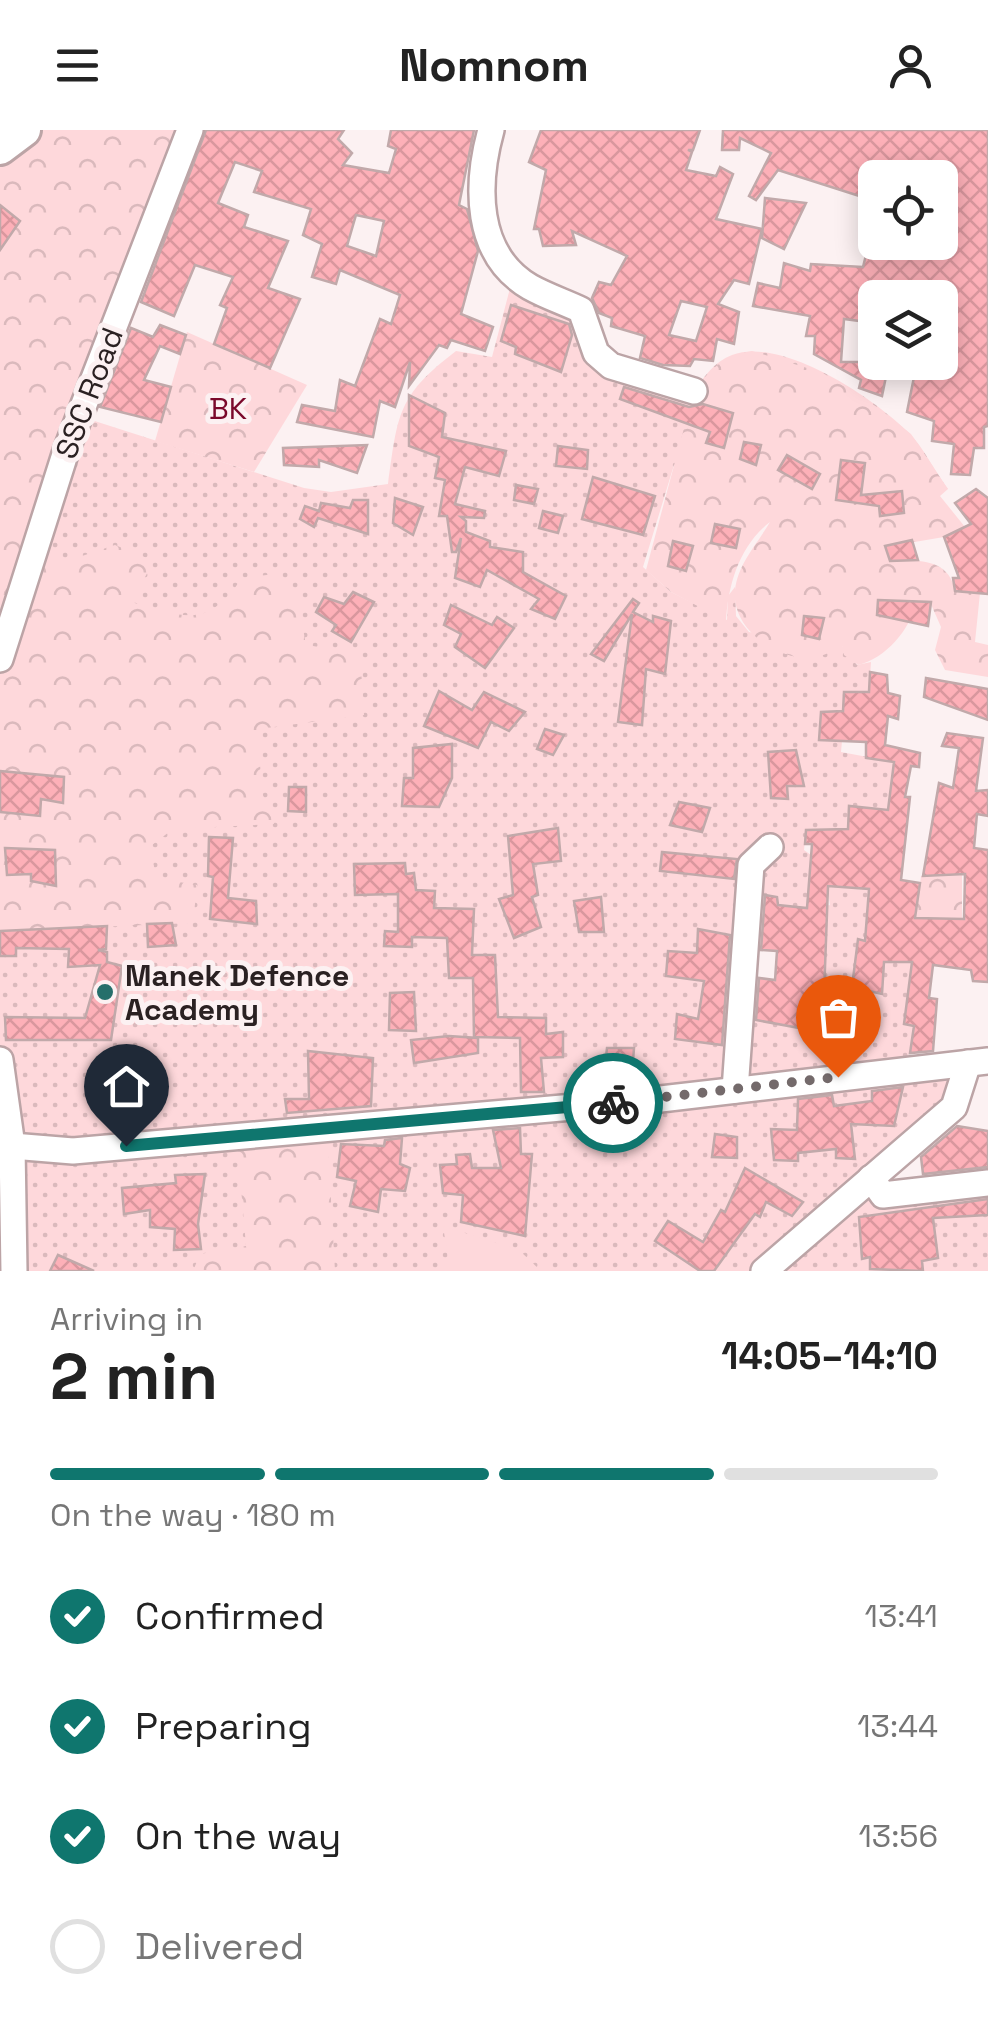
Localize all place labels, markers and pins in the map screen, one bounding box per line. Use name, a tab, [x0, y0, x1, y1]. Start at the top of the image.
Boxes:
place label: Manek Defence Academy	[125, 956, 349, 1029]
pin	[796, 975, 881, 1078]
marker: Manek Defence Academy	[94, 981, 116, 1003]
pin	[84, 1044, 169, 1147]

